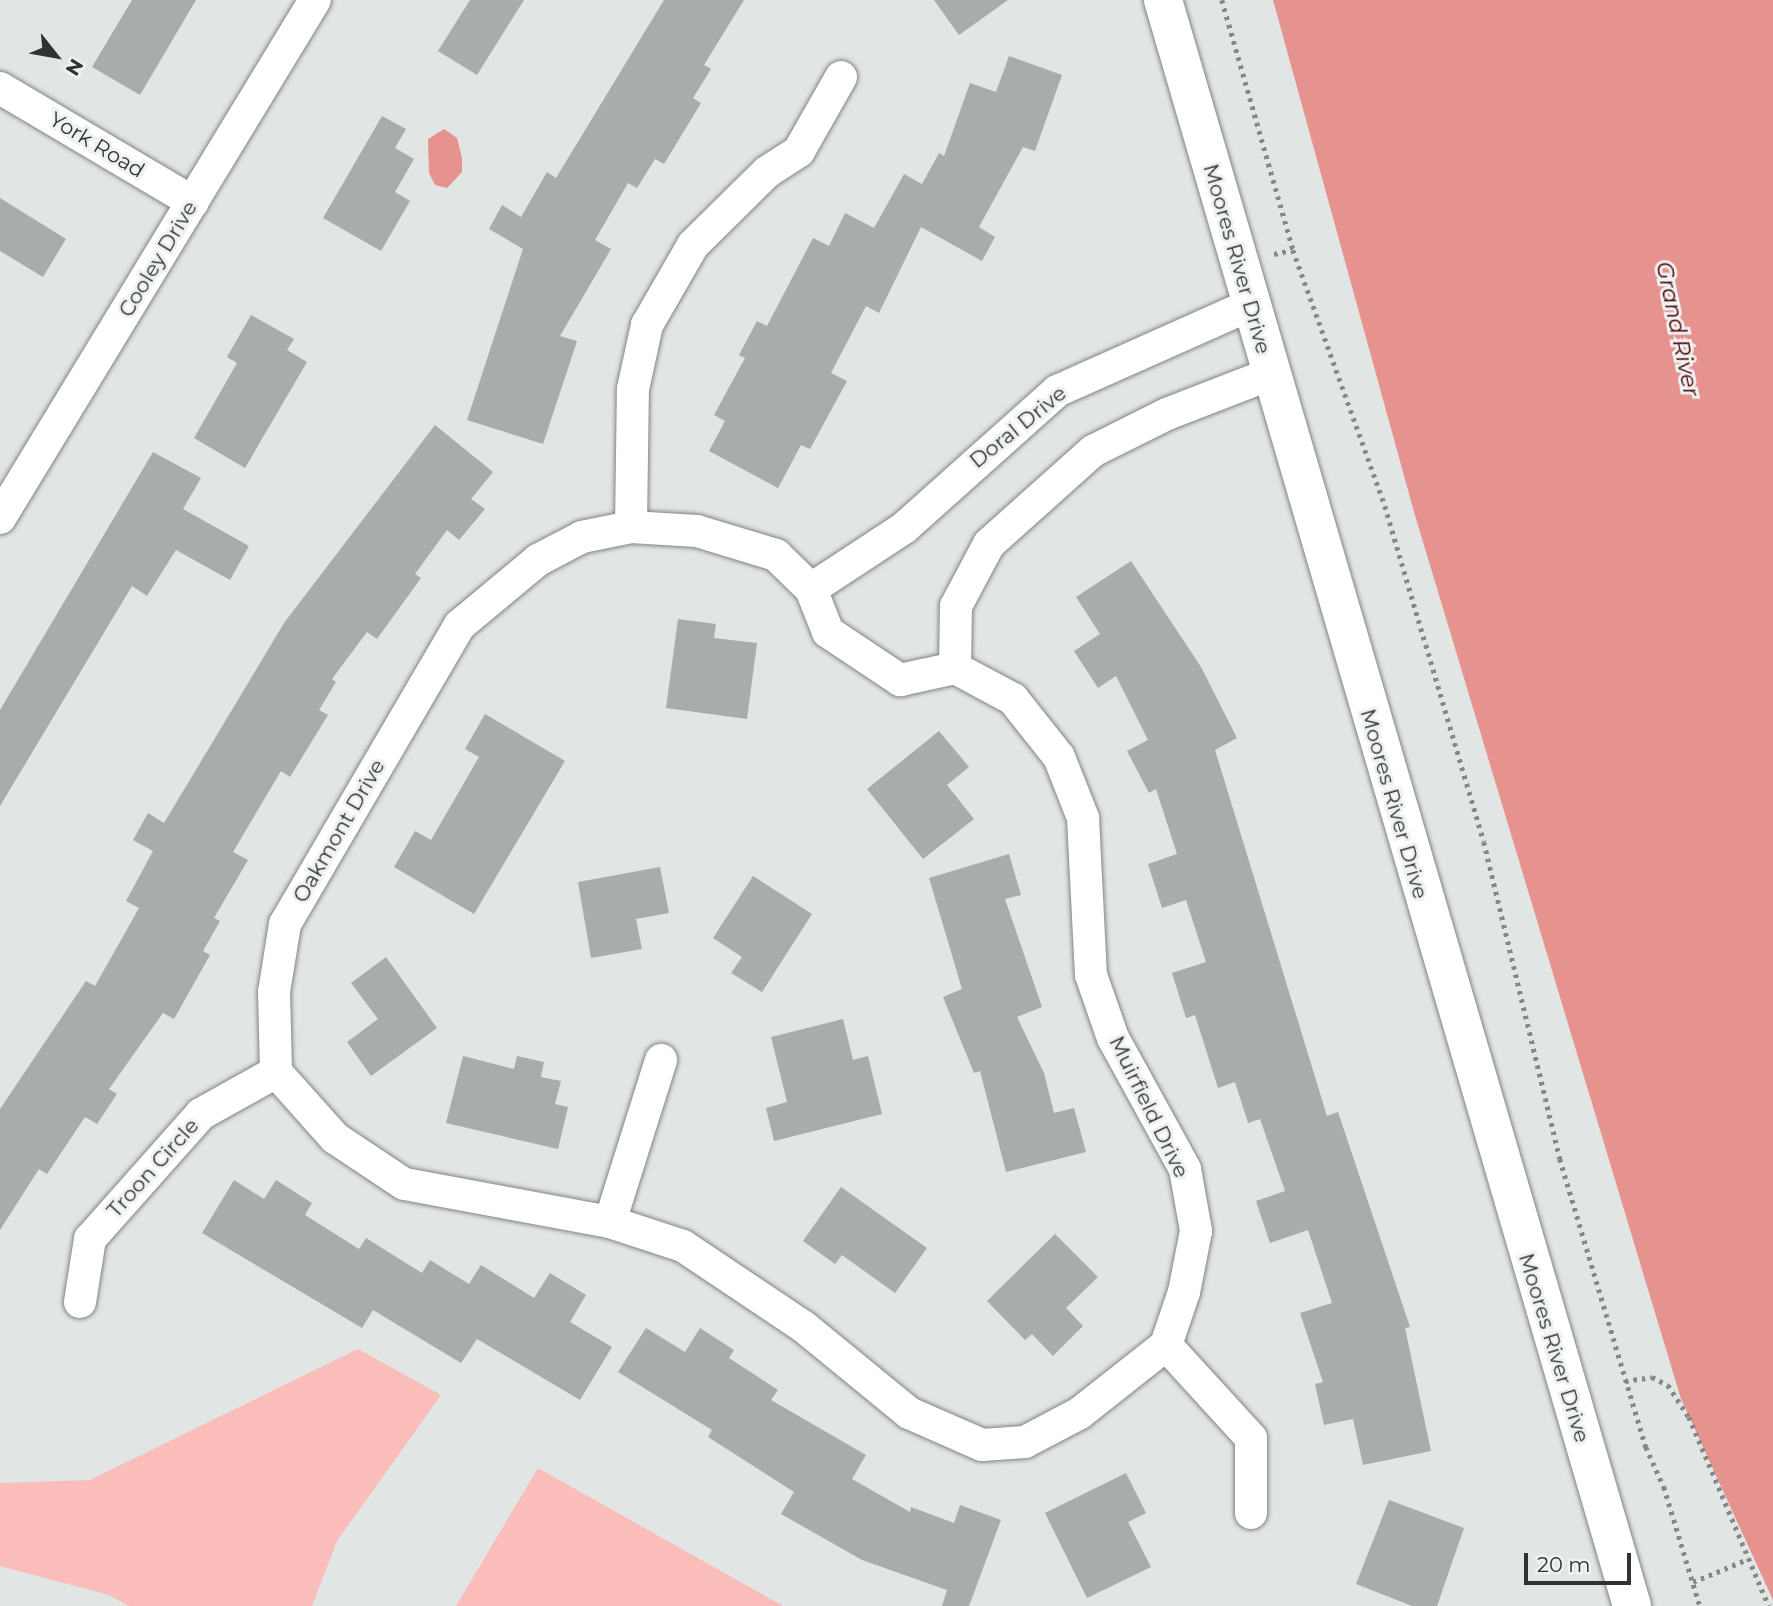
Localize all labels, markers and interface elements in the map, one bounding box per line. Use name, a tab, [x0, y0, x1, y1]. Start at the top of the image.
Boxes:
north arrow	[21, 21, 91, 91]
text: N	[61, 55, 88, 80]
street label: York Road	[45, 107, 149, 183]
street label: Moores River Drive	[1198, 161, 1276, 357]
street label: Cooley Drive	[114, 196, 202, 322]
water label: Grand River	[1650, 259, 1706, 399]
street label: Doral Drive	[965, 381, 1071, 473]
street label: Moores River Drive	[1355, 706, 1433, 902]
street label: Oakmont Drive	[288, 755, 390, 907]
street label: Muirfield Drive	[1104, 1032, 1194, 1182]
street label: Troon Circle	[102, 1113, 204, 1223]
street label: Moores River Drive	[1513, 1250, 1595, 1446]
scale bar	[1528, 1540, 1635, 1584]
text: 20 m	[1537, 1552, 1591, 1577]

